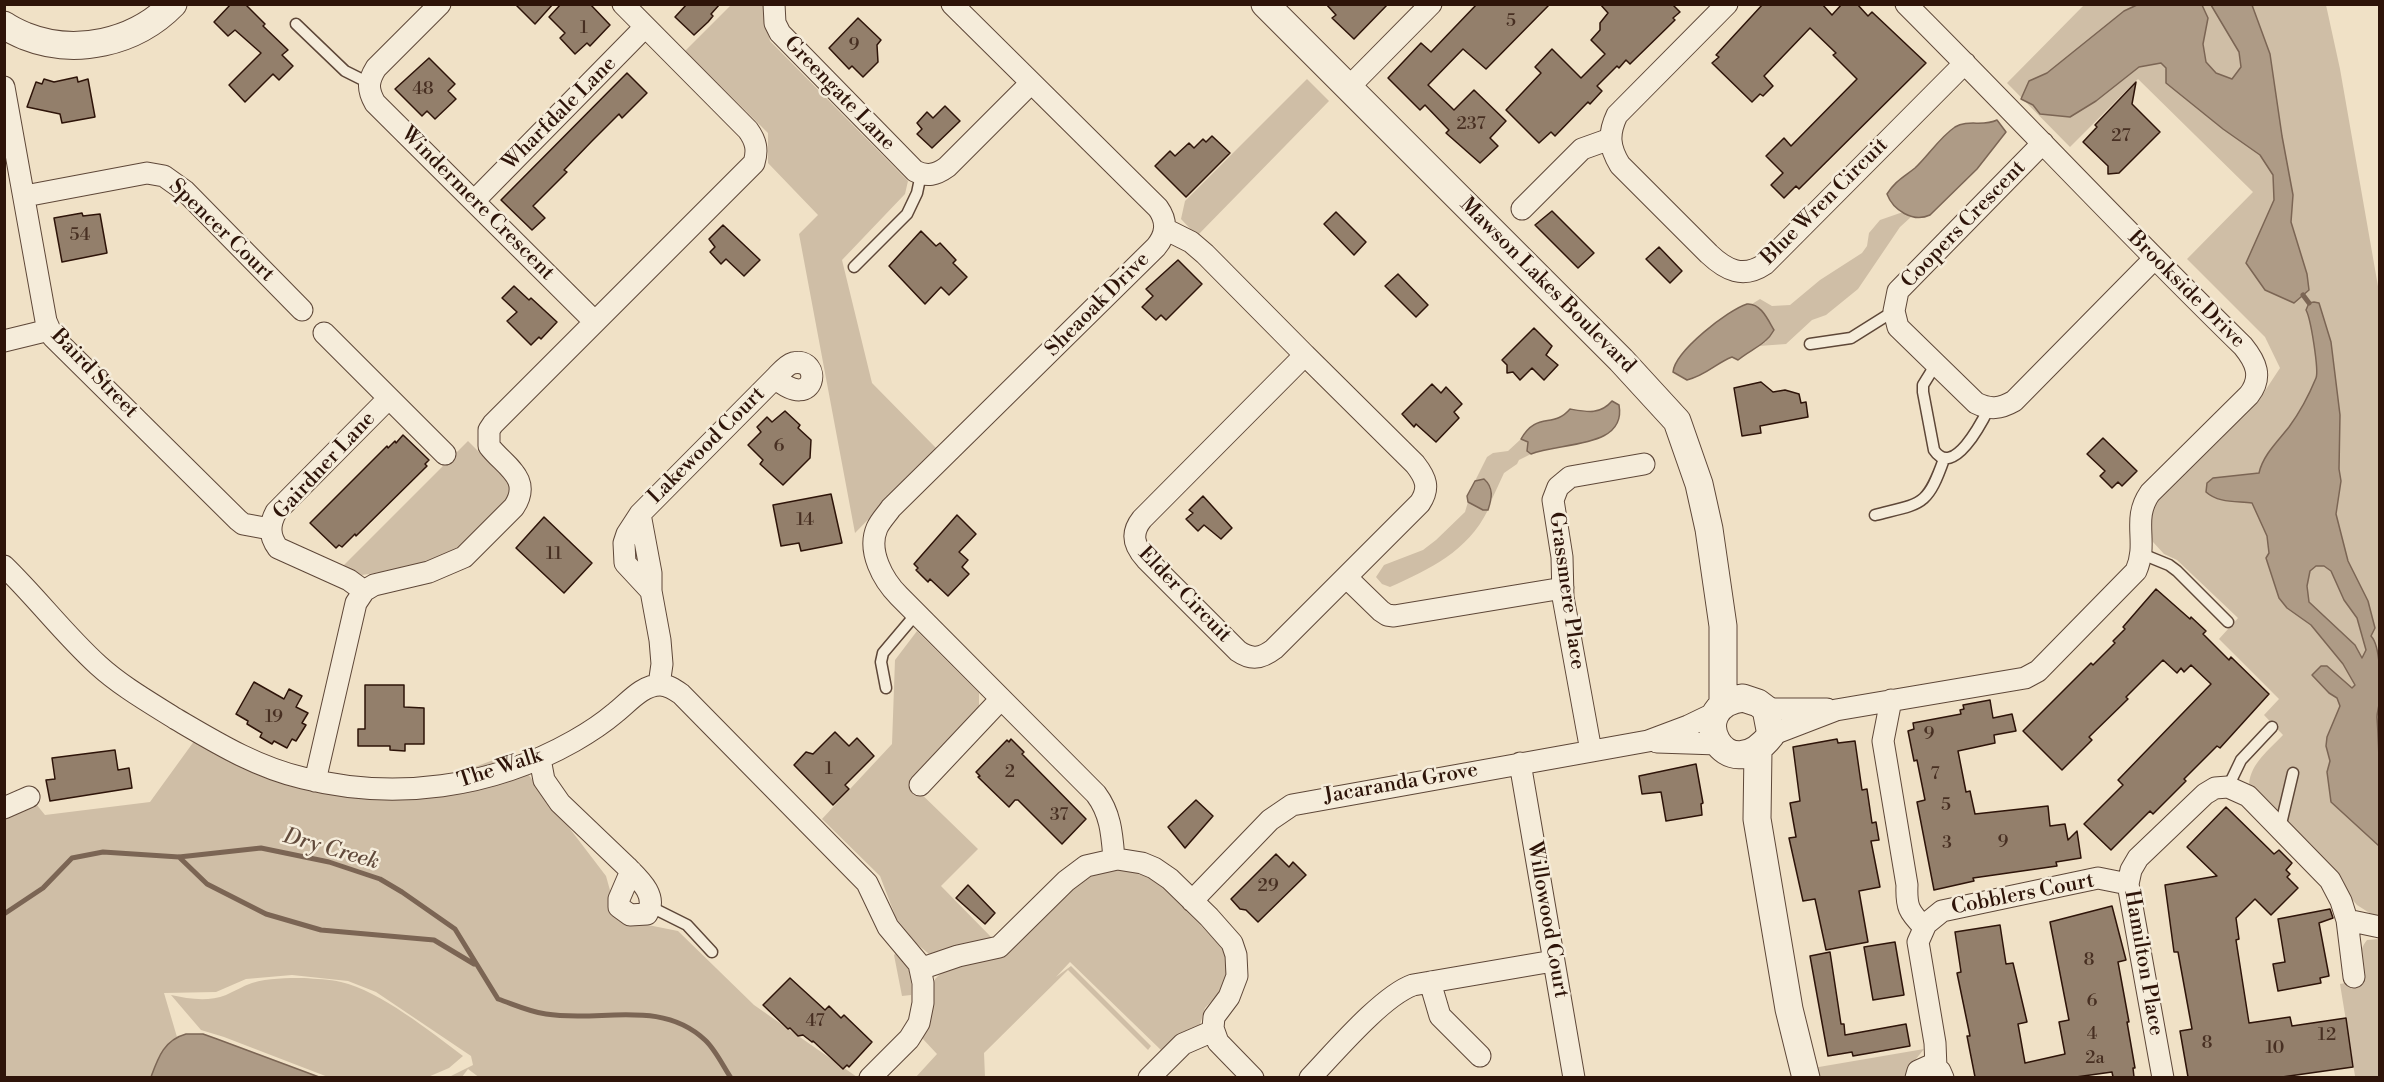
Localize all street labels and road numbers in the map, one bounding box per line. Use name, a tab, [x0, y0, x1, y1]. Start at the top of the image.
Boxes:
street label: Greengate Lane	[778, 31, 900, 157]
street label: Wharfdale Lane	[498, 52, 622, 176]
street label: Windermere Crescent	[395, 122, 559, 286]
street label: Blue Wren Circuit	[1756, 133, 1894, 271]
street label: Coopers Crescent	[1897, 156, 2031, 294]
street label: Spencer Court	[163, 174, 279, 288]
street label: Mawson Lakes Boulevard	[1454, 193, 1640, 379]
street label: Brookside Drive	[2122, 226, 2250, 354]
street label: Sheaoak Drive	[1041, 248, 1155, 362]
street label: Baird Street	[45, 324, 143, 424]
street label: Lakewood Court	[643, 382, 771, 510]
street label: Gairdner Lane	[269, 407, 381, 525]
street label: Grassmere Place	[1542, 511, 1590, 671]
street label: Elder Circuit	[1132, 542, 1236, 648]
street label: The Walk	[455, 744, 545, 794]
street label: Jacaranda Grove	[1322, 758, 1480, 810]
street label: Willowood Court	[1521, 840, 1573, 1000]
street label: Cobblers Court	[1949, 869, 2097, 921]
street label: Hamilton Place	[2118, 888, 2168, 1038]

